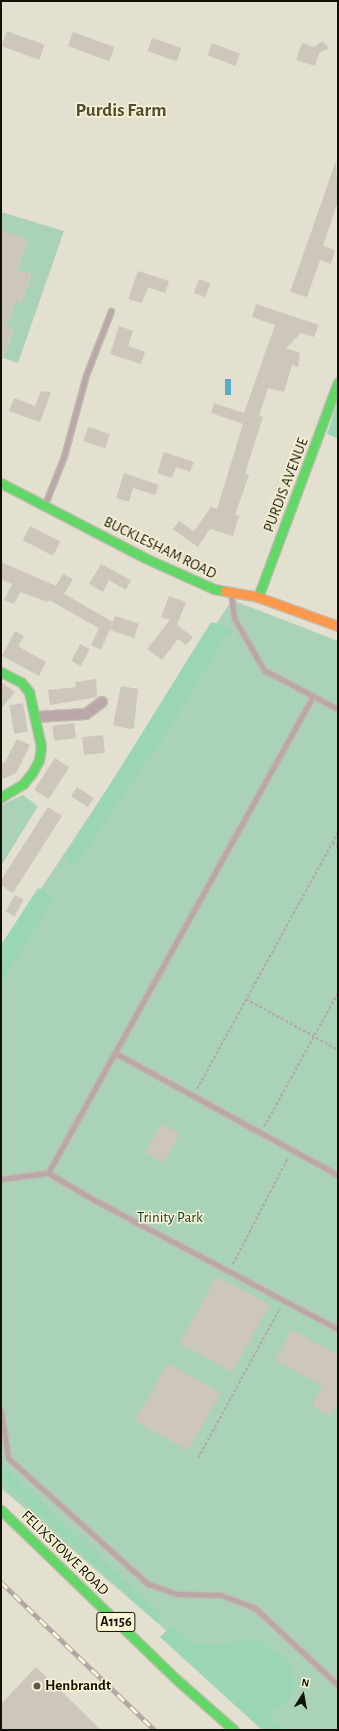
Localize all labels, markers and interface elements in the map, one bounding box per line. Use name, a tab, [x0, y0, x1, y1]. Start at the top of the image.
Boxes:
district label: Purdis Farm	[75, 100, 167, 122]
street label: PURDIS AVENUE	[260, 435, 312, 535]
street label: BUCKLESHAM ROAD	[101, 513, 219, 583]
park label: Trinity Park	[137, 1209, 203, 1227]
street label: FELIXSTOWE ROAD	[17, 1507, 113, 1599]
road number: A1156	[96, 1610, 136, 1634]
north arrow	[283, 1675, 323, 1715]
place label: Henbrandt	[45, 1677, 111, 1695]
text: N	[301, 1677, 310, 1689]
marker: Henbrandt	[32, 1681, 42, 1691]

